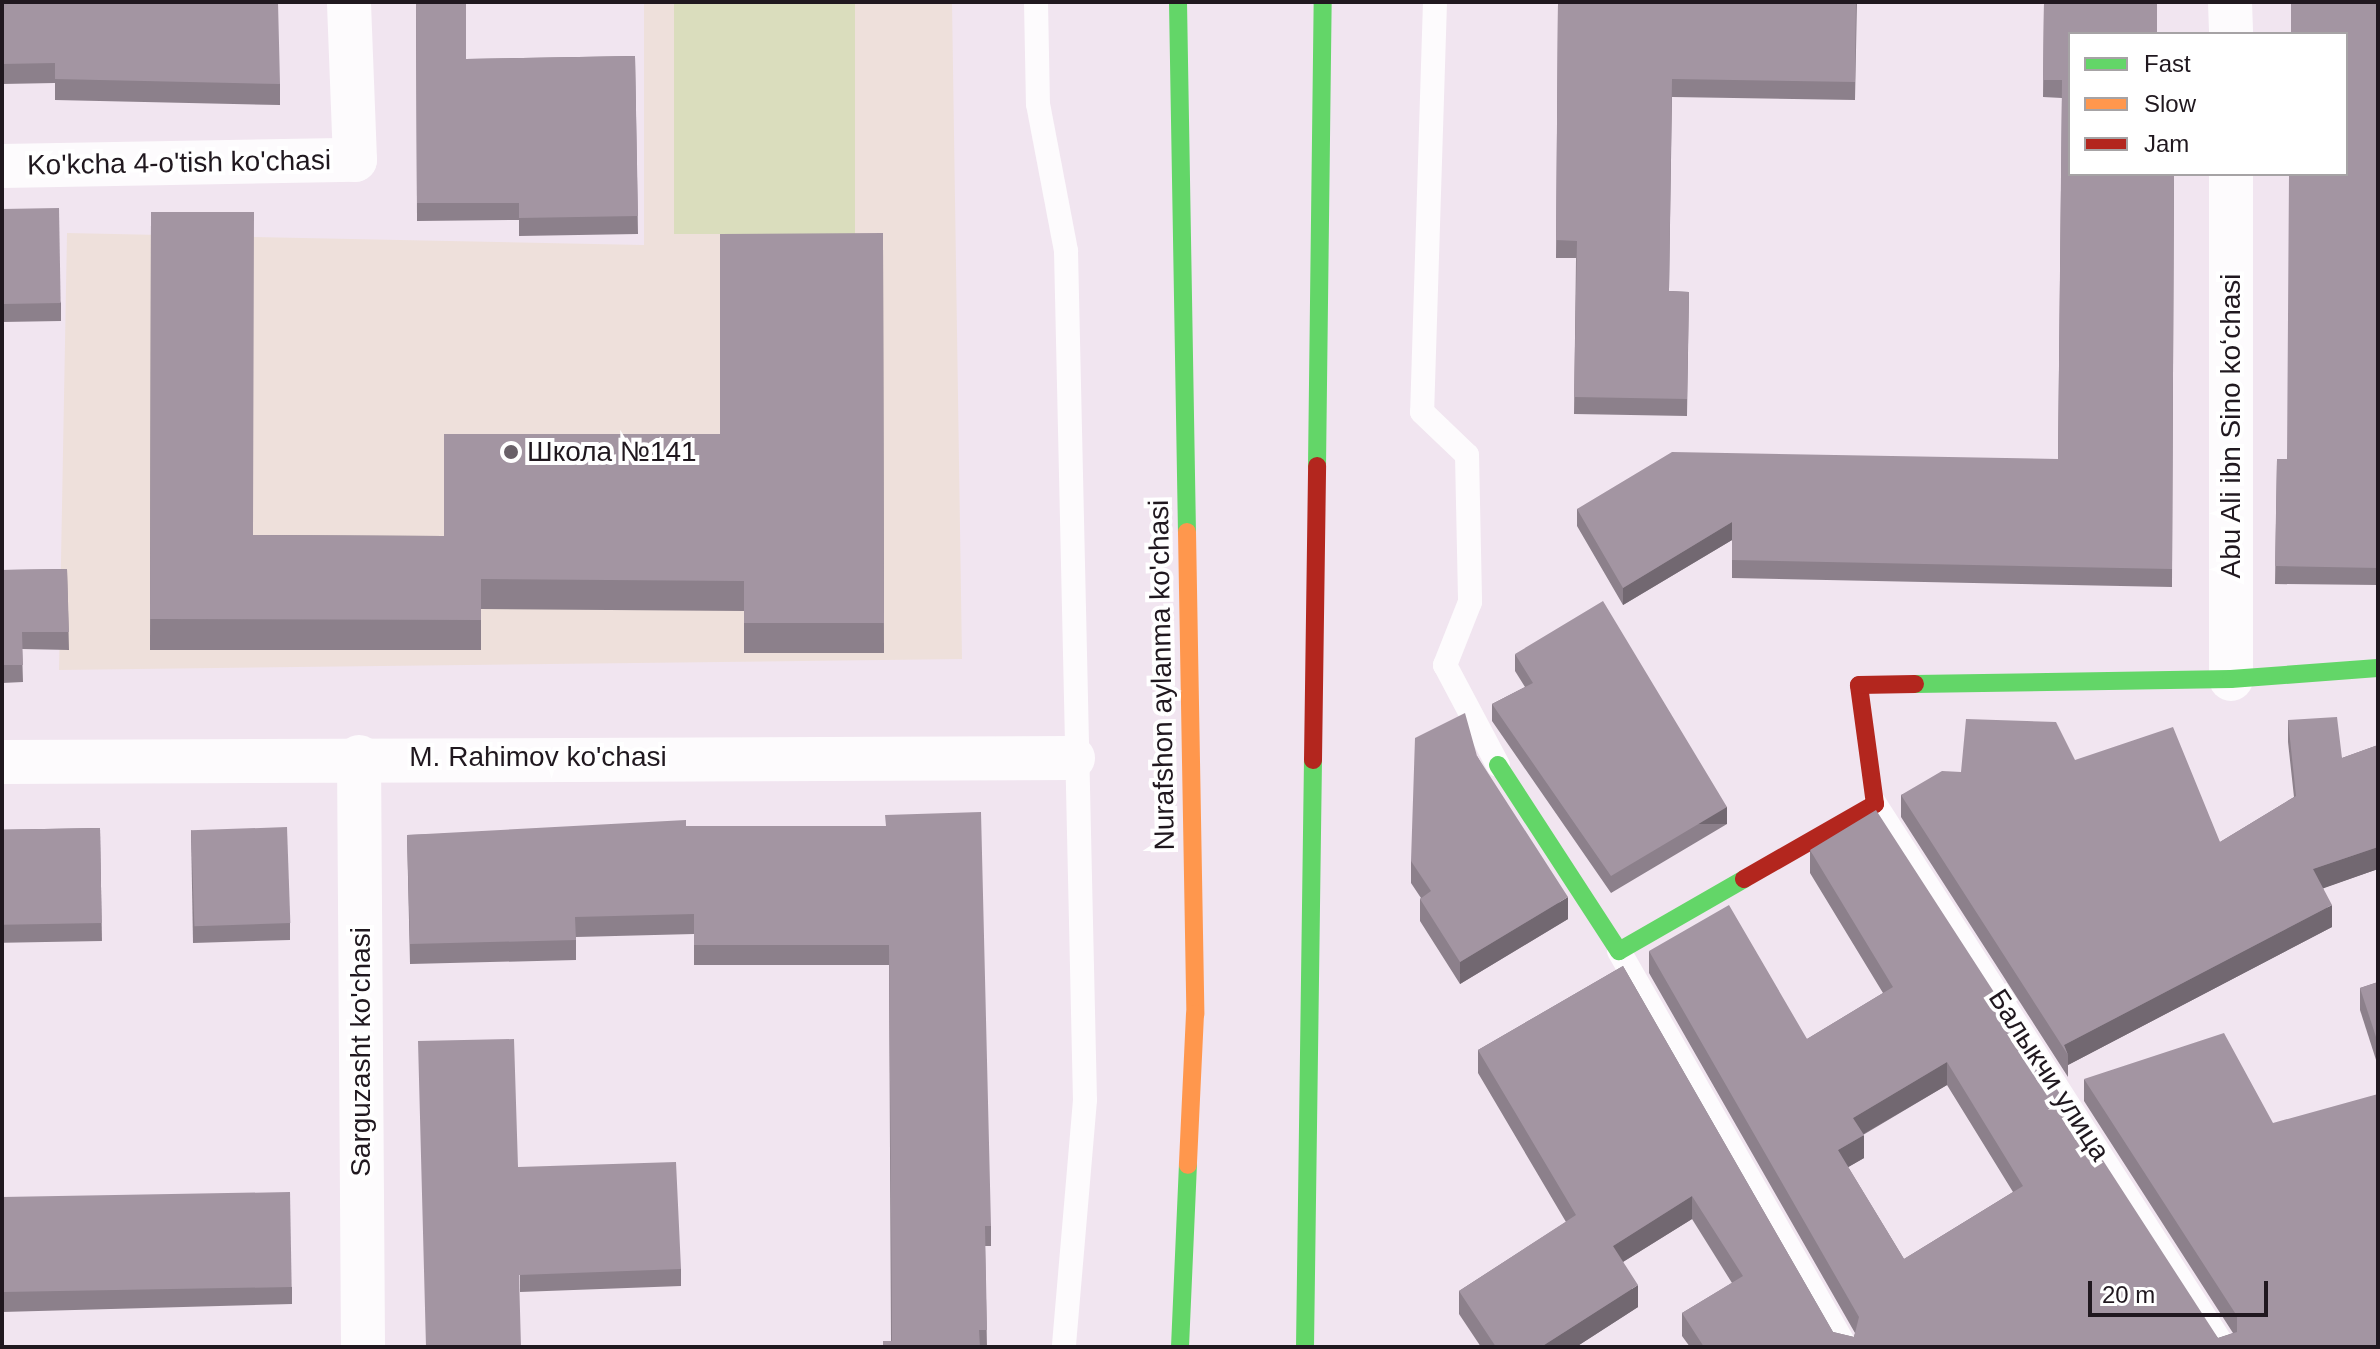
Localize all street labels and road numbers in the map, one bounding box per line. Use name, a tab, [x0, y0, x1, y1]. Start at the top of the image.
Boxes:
street label: Ko'kcha 4-o'tish ko'chasi	[27, 144, 331, 182]
street label: Abu Ali ibn Sino koʻchasi	[2214, 273, 2248, 579]
street label: Nurafshon aylanma ko'chasi	[1142, 499, 1182, 851]
street label: M. Rahimov ko'chasi	[409, 740, 667, 774]
street label: Sarguzasht ko'chasi	[344, 927, 378, 1177]
street label: Балыкчи улица	[1981, 983, 2117, 1167]

